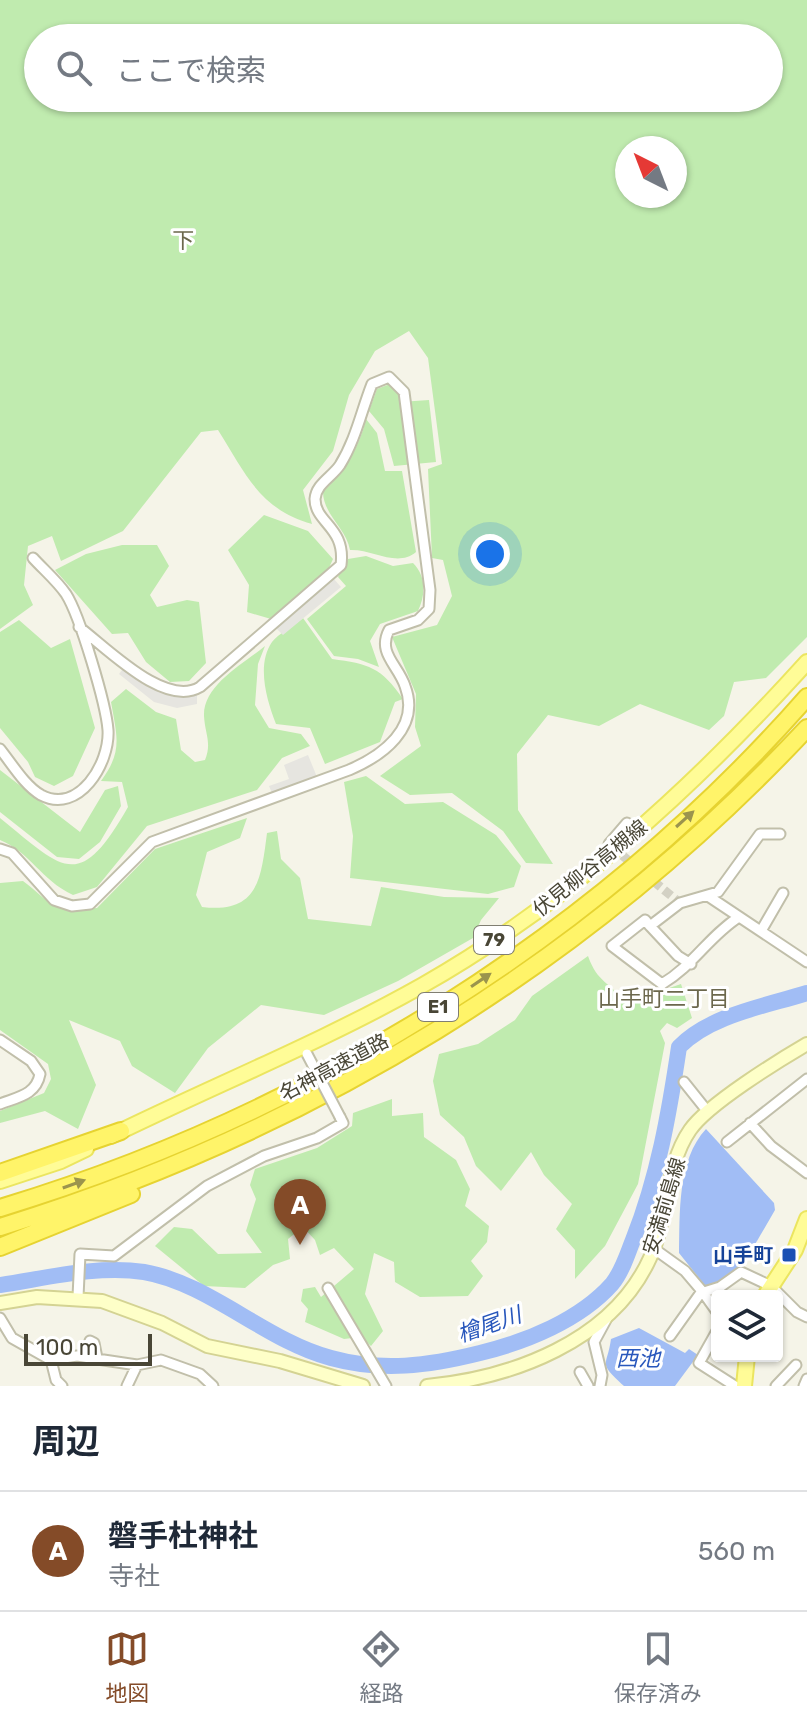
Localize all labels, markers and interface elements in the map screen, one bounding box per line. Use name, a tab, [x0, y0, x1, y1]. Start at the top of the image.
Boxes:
search box	[24, 24, 783, 112]
icon: search	[52, 46, 96, 90]
text: ここで検索	[116, 53, 266, 89]
north arrow	[615, 136, 687, 208]
district label: 下	[172, 227, 194, 254]
your location	[470, 534, 510, 574]
one-way arrow	[675, 811, 694, 829]
street label: 伏見柳谷高槻線	[528, 815, 652, 921]
road number: 79	[474, 926, 514, 954]
one-way arrow	[470, 973, 491, 988]
district label: 山手町二丁目	[598, 985, 730, 1012]
road number: E1	[418, 993, 458, 1021]
street label: 名神高速道路	[275, 1028, 393, 1106]
street label: 安満前島線	[638, 1155, 690, 1257]
one-way arrow	[62, 1177, 86, 1190]
pin: A	[274, 1179, 326, 1245]
place label: 山手町	[713, 1243, 773, 1267]
marker: 山手町	[780, 1246, 798, 1264]
map controls	[711, 1290, 783, 1362]
button: layers	[711, 1290, 783, 1362]
water label: 檜尾川	[454, 1300, 527, 1348]
scale bar	[24, 1330, 152, 1366]
text: 100 m	[36, 1334, 98, 1361]
water label: 西池	[616, 1345, 662, 1372]
text: 周辺	[32, 1421, 100, 1462]
text: 磐手杜神社	[108, 1518, 258, 1554]
text: A	[49, 1536, 67, 1567]
text: 560 m	[698, 1536, 775, 1567]
text: 寺社	[108, 1561, 160, 1592]
tab: 地図	[105, 1627, 149, 1707]
tab: 経路	[359, 1627, 404, 1707]
tab: 保存済み	[614, 1627, 702, 1707]

